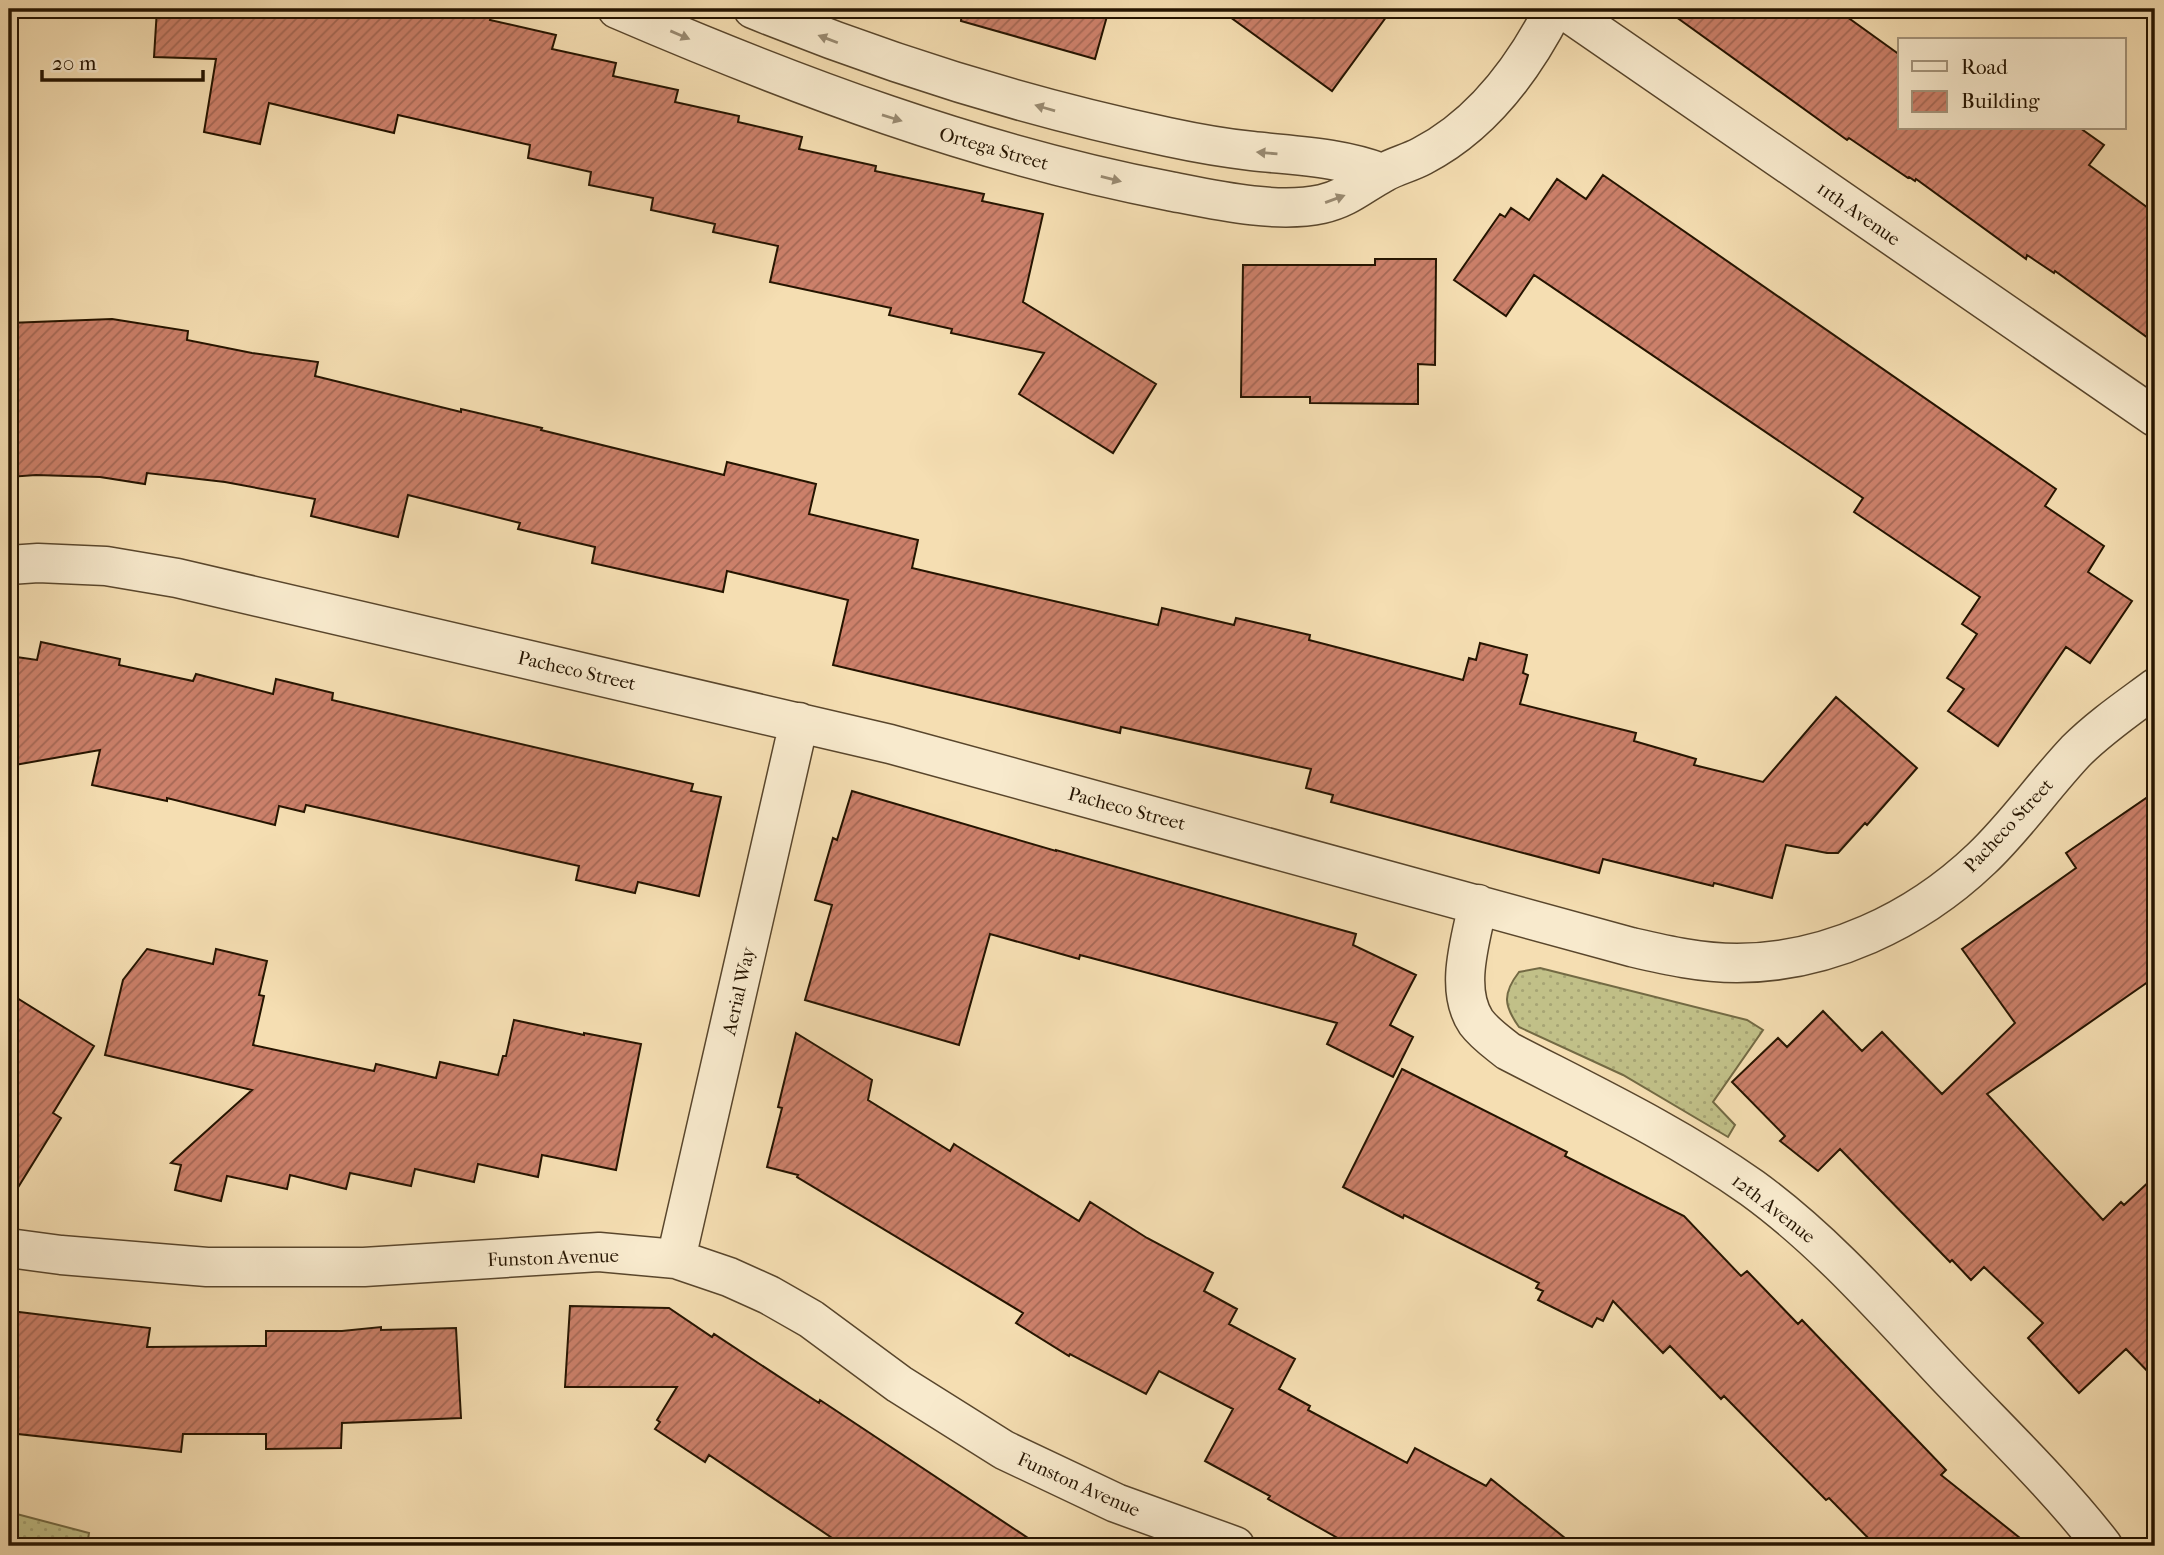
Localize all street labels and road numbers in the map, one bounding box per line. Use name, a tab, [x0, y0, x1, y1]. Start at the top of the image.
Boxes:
street label: Ortega Street	[937, 123, 1051, 175]
street label: 11th Avenue	[1813, 177, 1904, 250]
street label: Pacheco Street	[516, 647, 638, 695]
street label: Pacheco Street	[1960, 774, 2058, 877]
street label: Pacheco Street	[1066, 783, 1188, 835]
street label: Aerial Way	[718, 944, 760, 1038]
street label: 12th Avenue	[1727, 1170, 1819, 1248]
street label: Funston Avenue	[487, 1245, 619, 1271]
street label: Funston Avenue	[1014, 1448, 1143, 1522]

